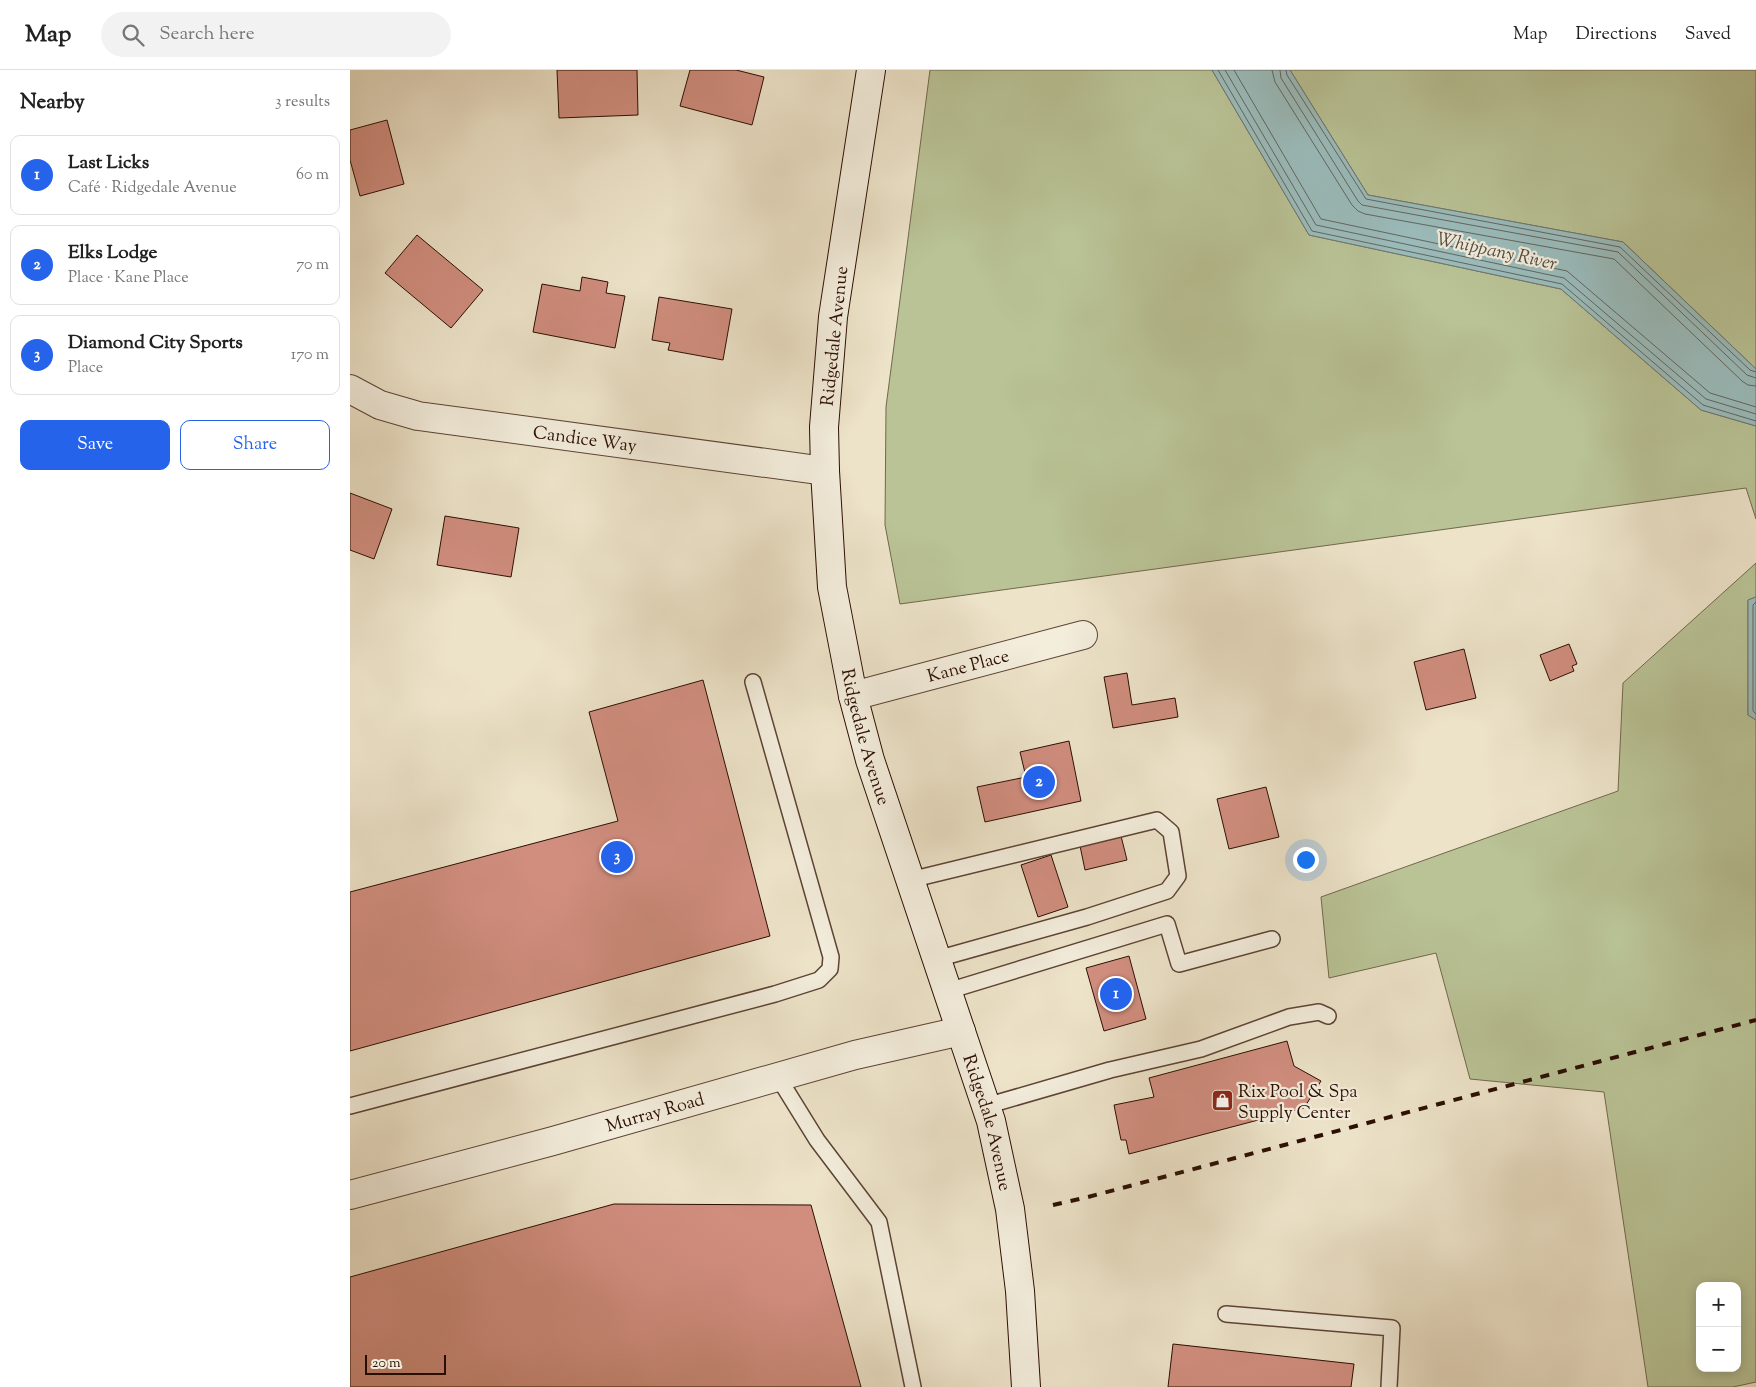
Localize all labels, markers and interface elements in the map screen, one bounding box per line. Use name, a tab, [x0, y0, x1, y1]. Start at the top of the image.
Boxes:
search box	[101, 12, 451, 57]
text: Map	[25, 18, 71, 52]
icon: search	[119, 21, 147, 49]
text: Search here	[159, 21, 255, 48]
text: Map	[1513, 22, 1548, 48]
text: Directions	[1576, 22, 1657, 48]
text: Saved	[1685, 22, 1731, 48]
text: Nearby	[20, 88, 85, 118]
text: 3 results	[275, 91, 330, 114]
text: Last Licks	[68, 150, 149, 177]
text: 1	[34, 164, 40, 187]
text: 60 m	[296, 164, 329, 187]
text: Café · Ridgedale Avenue	[68, 177, 237, 200]
water label: Whippany River	[1434, 227, 1559, 278]
text: Elks Lodge	[68, 240, 157, 267]
text: 2	[33, 254, 41, 277]
text: 70 m	[296, 254, 329, 277]
street label: Ridgedale Avenue	[816, 265, 856, 408]
text: Place · Kane Place	[68, 267, 189, 290]
text: Diamond City Sports	[68, 330, 243, 357]
text: 3	[34, 344, 40, 367]
text: 170 m	[291, 344, 329, 367]
text: Place	[68, 357, 103, 380]
button: Save	[20, 420, 170, 470]
button: Share	[180, 420, 330, 470]
street label: Candice Way	[531, 421, 638, 460]
street label: Kane Place	[925, 644, 1012, 691]
street label: Ridgedale Avenue	[833, 667, 895, 809]
pin: 2	[1023, 763, 1055, 801]
pin: 3	[601, 838, 633, 876]
your location	[1293, 847, 1319, 873]
pin: 1	[1100, 975, 1132, 1013]
street label: Ridgedale Avenue	[955, 1051, 1017, 1194]
place label: Rix Pool & Spa Supply Center	[1238, 1080, 1357, 1127]
street label: Murray Road	[603, 1088, 708, 1140]
shop icon: Rix Pool & Spa Supply Center	[1210, 1089, 1234, 1113]
map controls	[1696, 1282, 1741, 1372]
button: +	[1696, 1282, 1741, 1327]
button: −	[1696, 1327, 1741, 1372]
scale bar	[365, 1352, 446, 1375]
text: 20 m	[372, 1354, 401, 1374]

